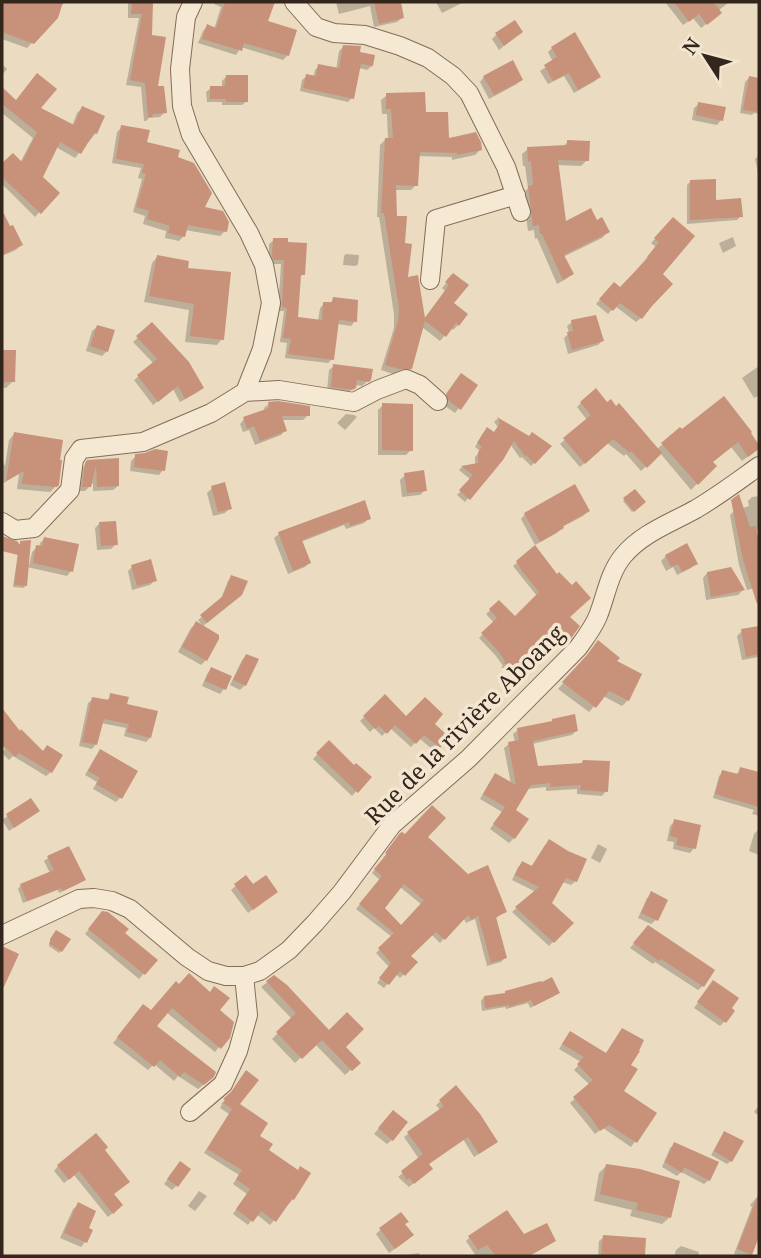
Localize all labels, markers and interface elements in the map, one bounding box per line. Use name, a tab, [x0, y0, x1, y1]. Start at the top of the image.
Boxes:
north arrow	[670, 21, 740, 91]
text: N	[676, 32, 706, 60]
street label: Rue de la rivière Aboang	[357, 617, 571, 831]

